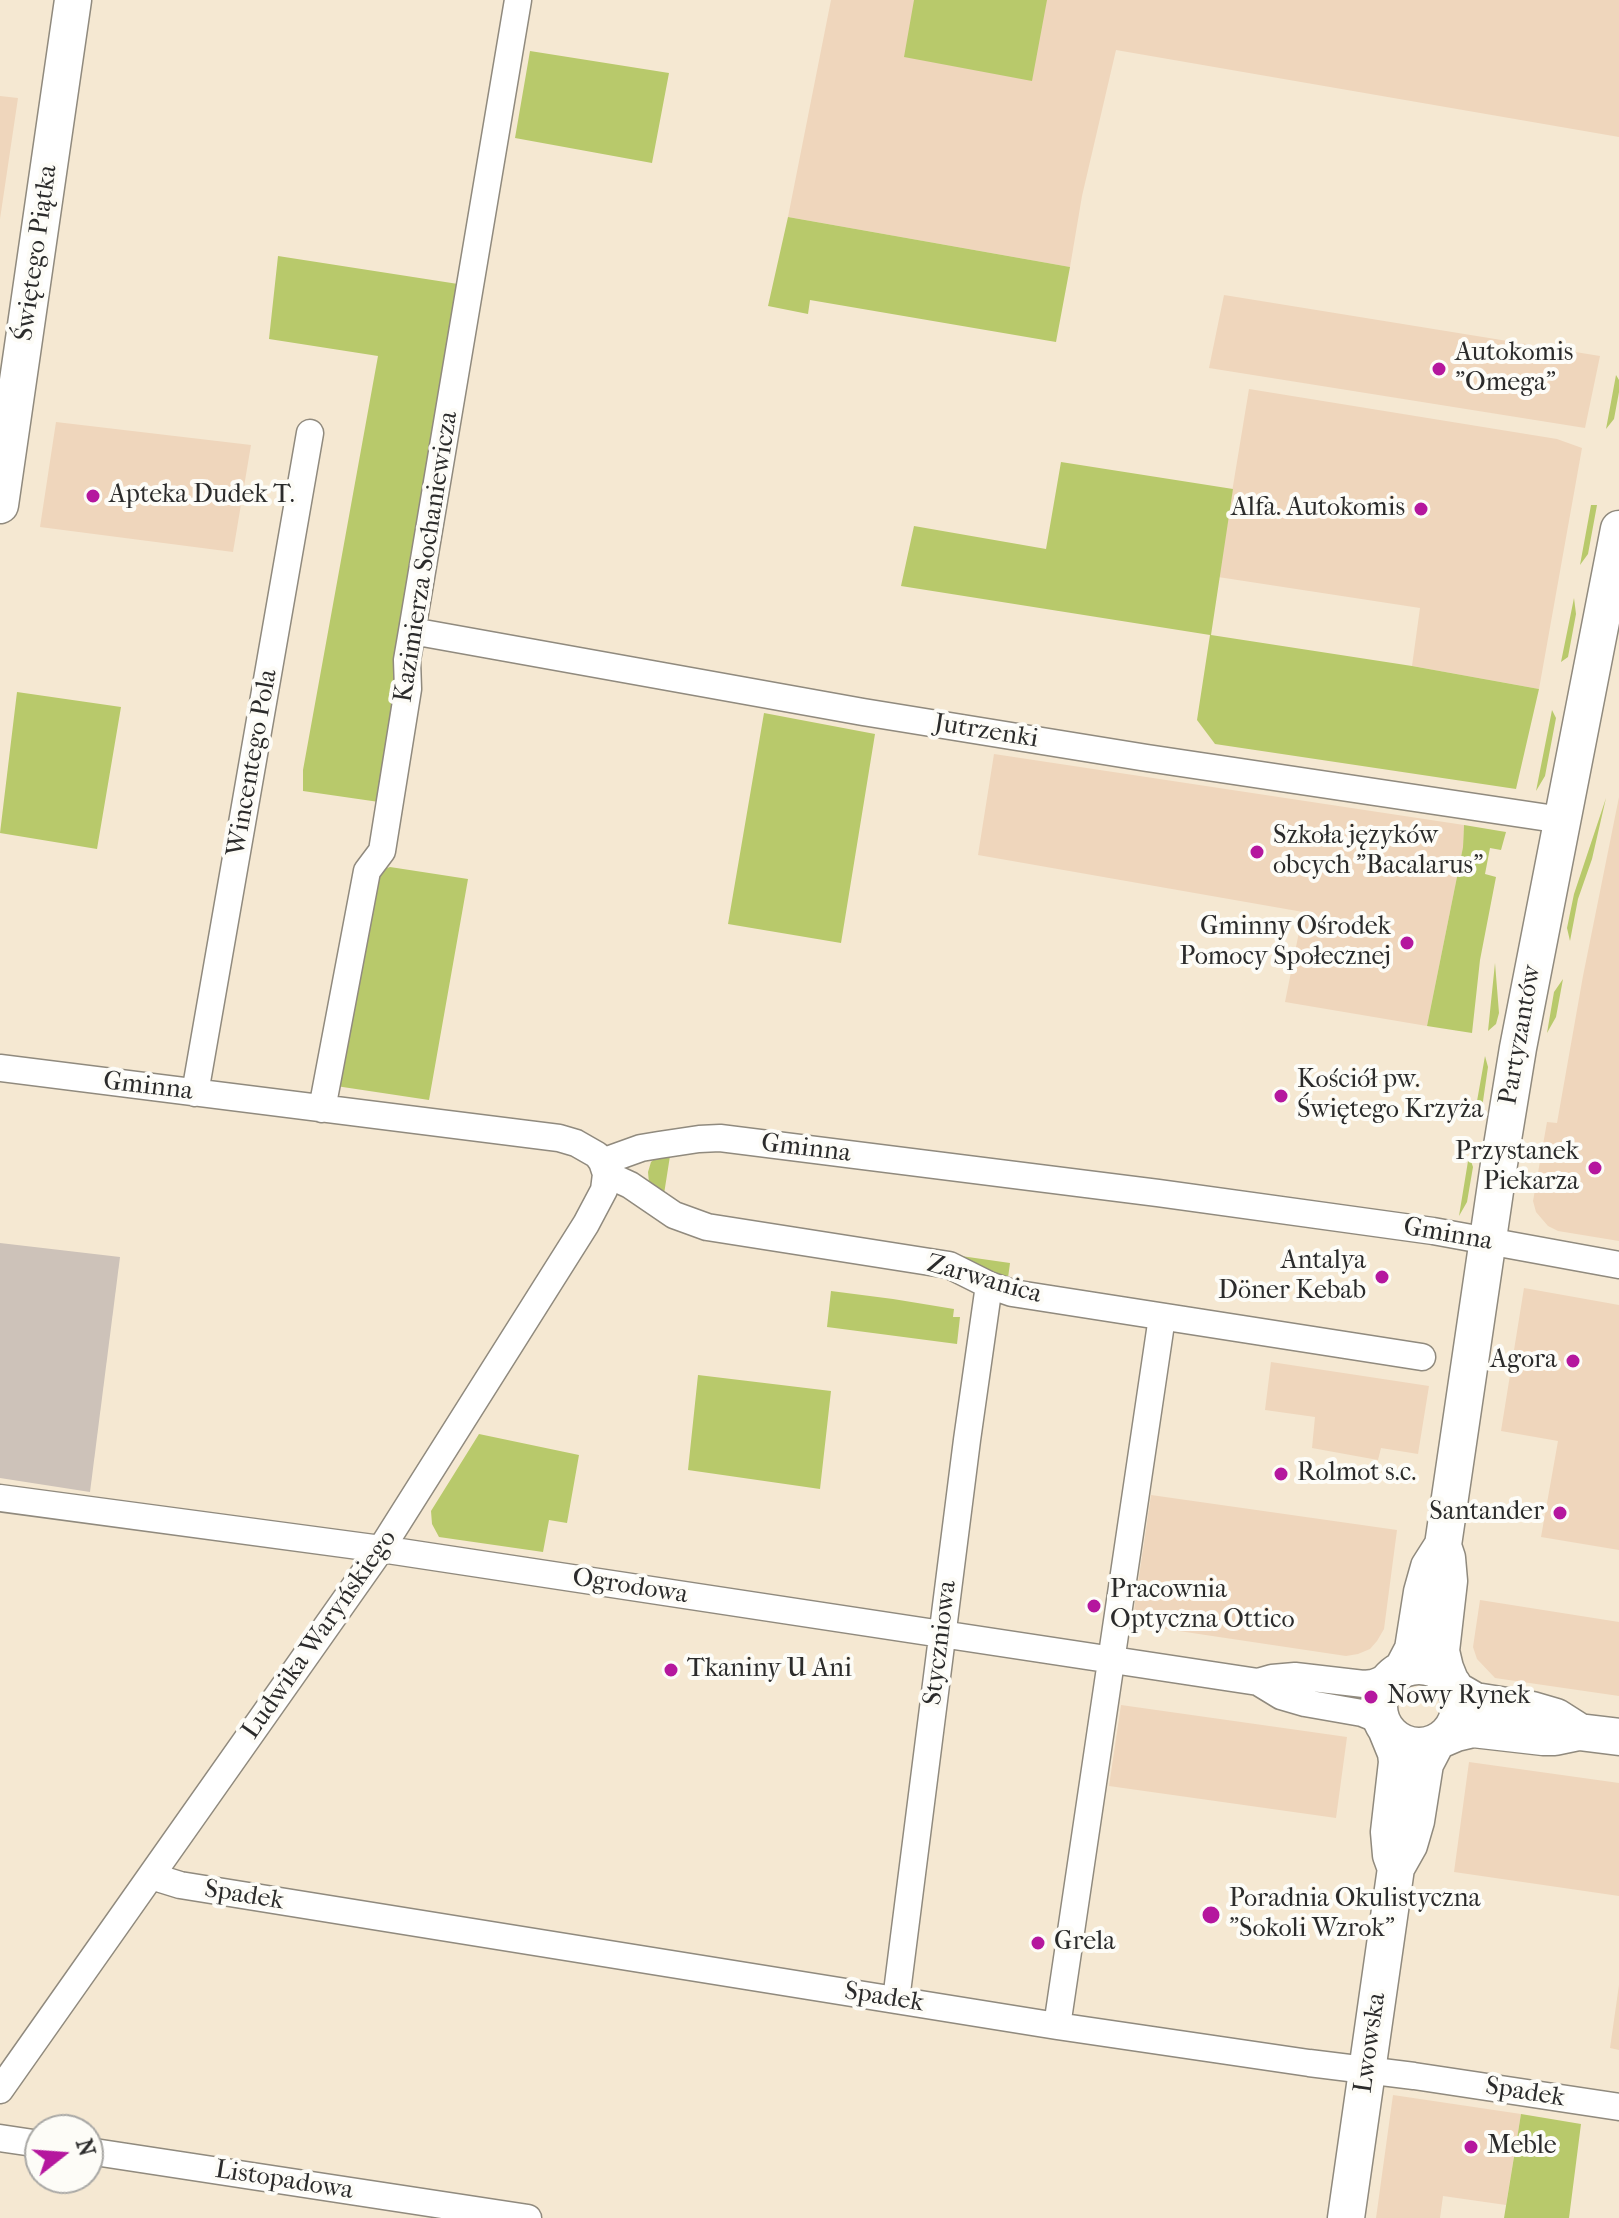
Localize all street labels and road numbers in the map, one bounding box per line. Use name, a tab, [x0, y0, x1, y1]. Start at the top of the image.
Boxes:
street label: Świętego Piątka	[9, 163, 65, 343]
street label: Kazimierza Sochaniewicza	[389, 409, 465, 705]
street label: Wincentego Pola	[221, 667, 285, 859]
street label: Jutrzenki	[932, 708, 1040, 756]
street label: Partyzantów	[1493, 963, 1549, 1107]
street label: Gminna	[101, 1066, 195, 1108]
street label: Gminna	[759, 1128, 853, 1170]
street label: Gminna	[1401, 1212, 1495, 1258]
street label: Zarwanica	[923, 1249, 1045, 1311]
street label: Ludwika Waryńskiego	[236, 1524, 404, 1746]
street label: Ogrodowa	[570, 1562, 690, 1612]
street label: Styczniowa	[918, 1579, 964, 1707]
street label: Spadek	[202, 1874, 286, 1918]
street label: Spadek	[842, 1976, 926, 2020]
street label: Lwowska	[1349, 1991, 1393, 2095]
street label: Spadek	[1483, 2071, 1567, 2115]
street label: Listopadowa	[213, 2155, 355, 2207]

